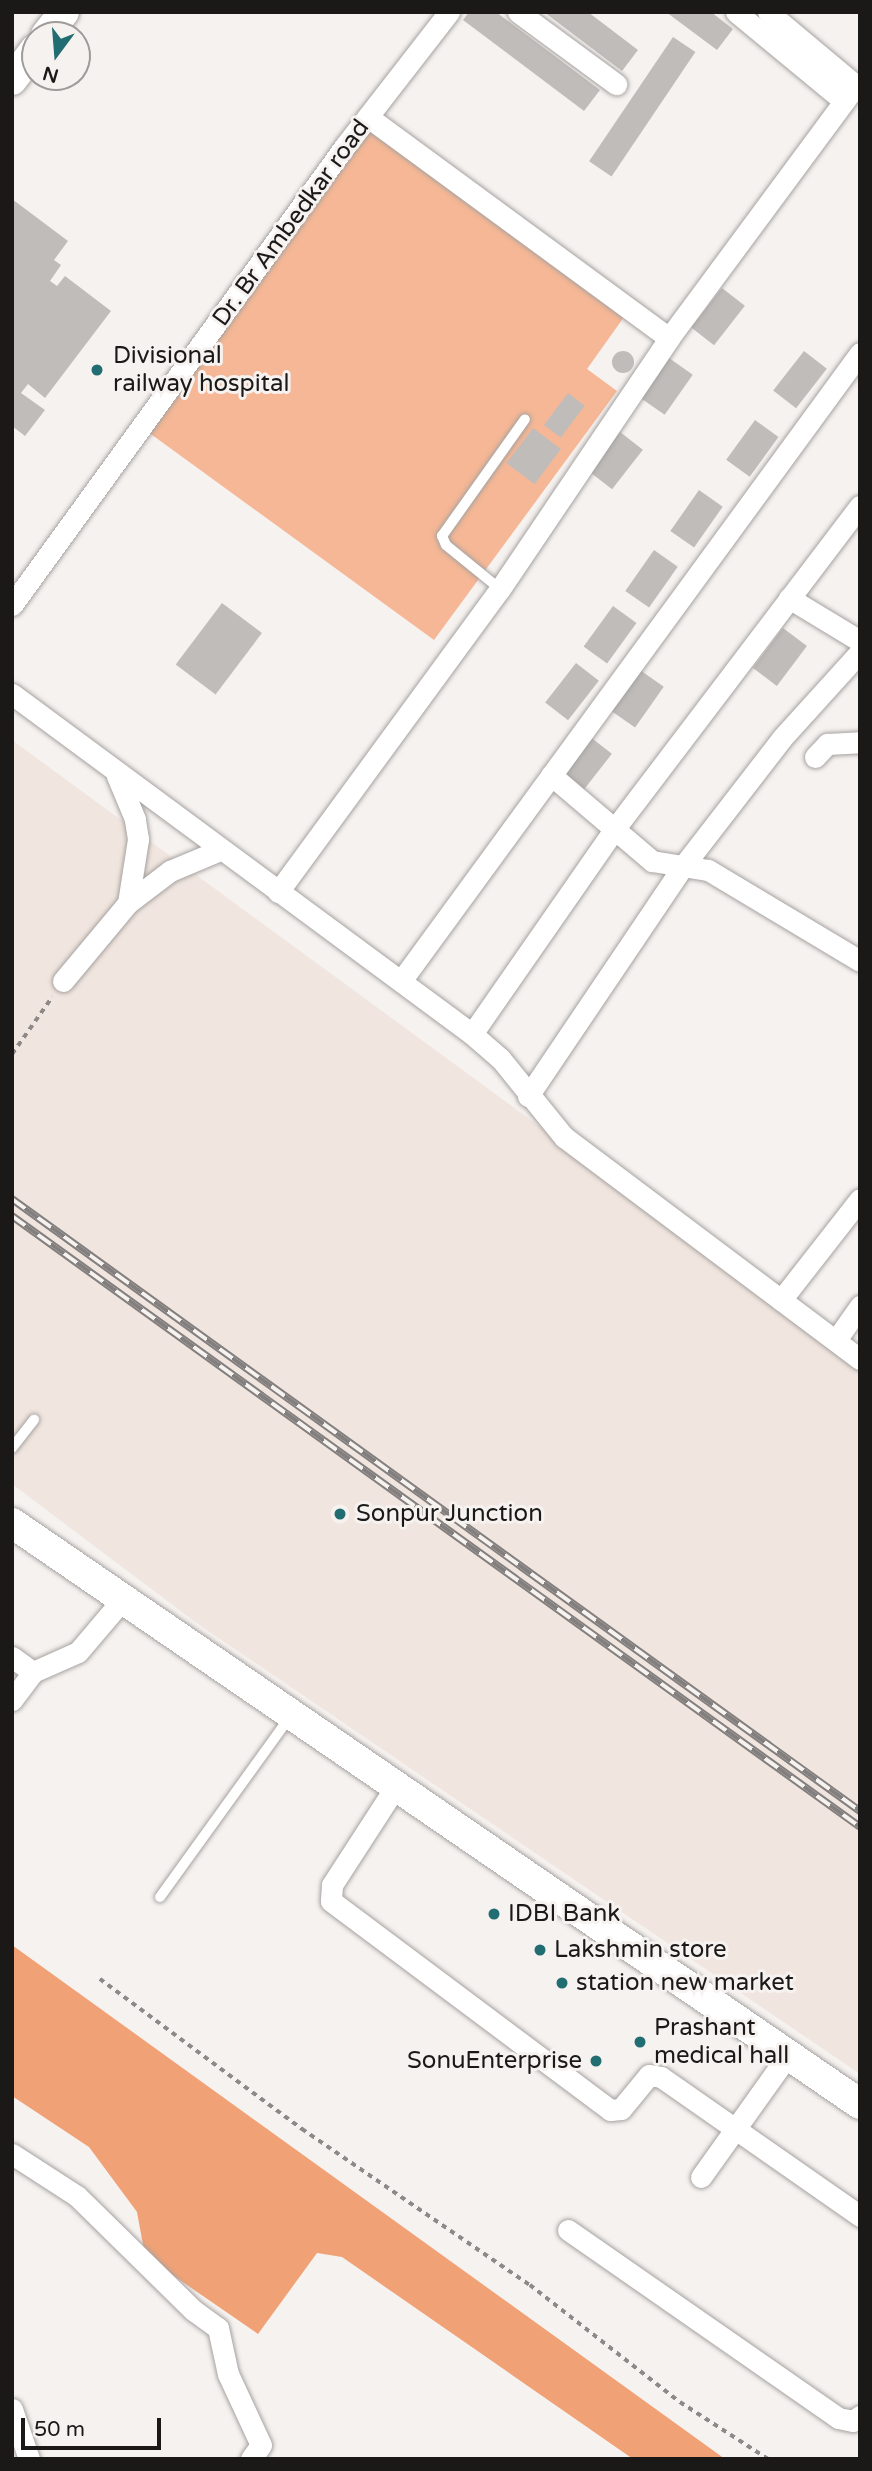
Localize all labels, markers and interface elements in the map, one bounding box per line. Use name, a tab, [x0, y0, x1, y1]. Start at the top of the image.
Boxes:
north arrow	[21, 21, 91, 91]
text: N	[40, 62, 61, 87]
street label: Dr. Br Ambedkar road	[206, 114, 376, 332]
place label: Divisional railway hospital	[113, 342, 289, 398]
marker: Divisional railway hospital	[87, 360, 107, 380]
place label: Sonpur Junction	[356, 1500, 543, 1528]
marker: Sonpur Junction	[330, 1504, 350, 1524]
place label: IDBI Bank	[508, 1900, 620, 1928]
marker: IDBI Bank	[486, 1906, 502, 1922]
place label: Lakshmin store	[554, 1936, 727, 1964]
marker: Lakshmin store	[532, 1942, 548, 1958]
place label: station new market	[576, 1969, 794, 1997]
marker: station new market	[554, 1975, 570, 1991]
place label: Prashant medical hall	[654, 2014, 789, 2070]
marker: Prashant medical hall	[632, 2034, 648, 2050]
place label: SonuEnterprise	[407, 2047, 582, 2075]
marker: SonuEnterprise	[588, 2053, 604, 2069]
scale bar	[24, 2404, 164, 2448]
text: 50 m	[34, 2417, 85, 2442]

